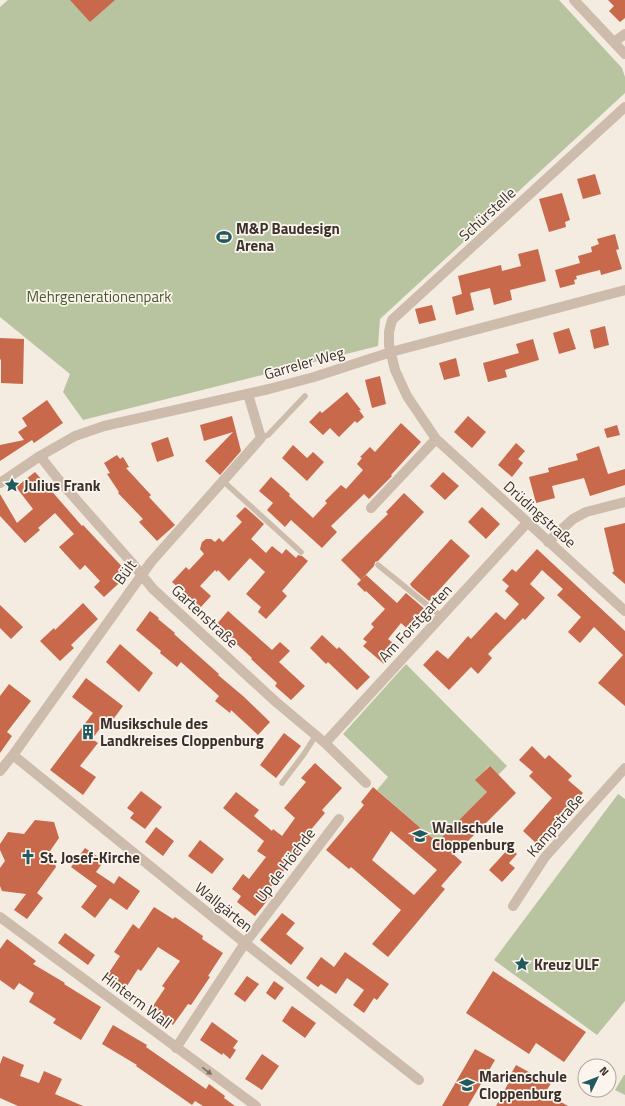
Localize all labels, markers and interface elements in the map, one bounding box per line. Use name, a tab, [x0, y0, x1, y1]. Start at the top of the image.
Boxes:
street label: Schürstelle	[453, 182, 521, 246]
place label: M&P Baudesign Arena	[236, 217, 340, 257]
sports icon: M&P Baudesign Arena	[215, 228, 233, 246]
park label: Mehrgenerationenpark	[27, 285, 171, 308]
street label: Garreler Weg	[261, 341, 347, 385]
place label: Julius Frank	[24, 474, 101, 497]
street label: Drüdingstraße	[499, 475, 581, 553]
place icon: Julius Frank	[3, 476, 21, 494]
street label: Bült	[108, 554, 142, 589]
street label: Gartenstraße	[166, 579, 244, 653]
street label: Am Forstgarten	[373, 579, 457, 667]
place label: Musikschule des Landkreises Cloppenburg	[100, 712, 264, 752]
building icon: Musikschule des Landkreises Cloppenburg	[79, 723, 97, 741]
street label: Kampstraße	[521, 788, 589, 862]
place label: Wallschule Cloppenburg	[432, 816, 515, 856]
street label: Up de Höchde	[249, 823, 321, 907]
school or university icon: Wallschule Cloppenburg	[411, 827, 429, 845]
place label: St. Josef-Kirche	[40, 846, 140, 869]
church icon: St. Josef-Kirche	[19, 848, 37, 866]
street label: Wallgärten	[190, 876, 258, 938]
place label: Kreuz ULF	[534, 953, 599, 976]
place icon: Kreuz ULF	[513, 955, 531, 973]
street label: Hinterm Wall	[97, 966, 177, 1034]
north arrow	[577, 1058, 617, 1098]
text: N	[596, 1063, 613, 1079]
place label: Marienschule Cloppenburg	[479, 1065, 567, 1105]
one-way arrow	[202, 1067, 213, 1075]
school or university icon: Marienschule Cloppenburg	[458, 1076, 476, 1094]

